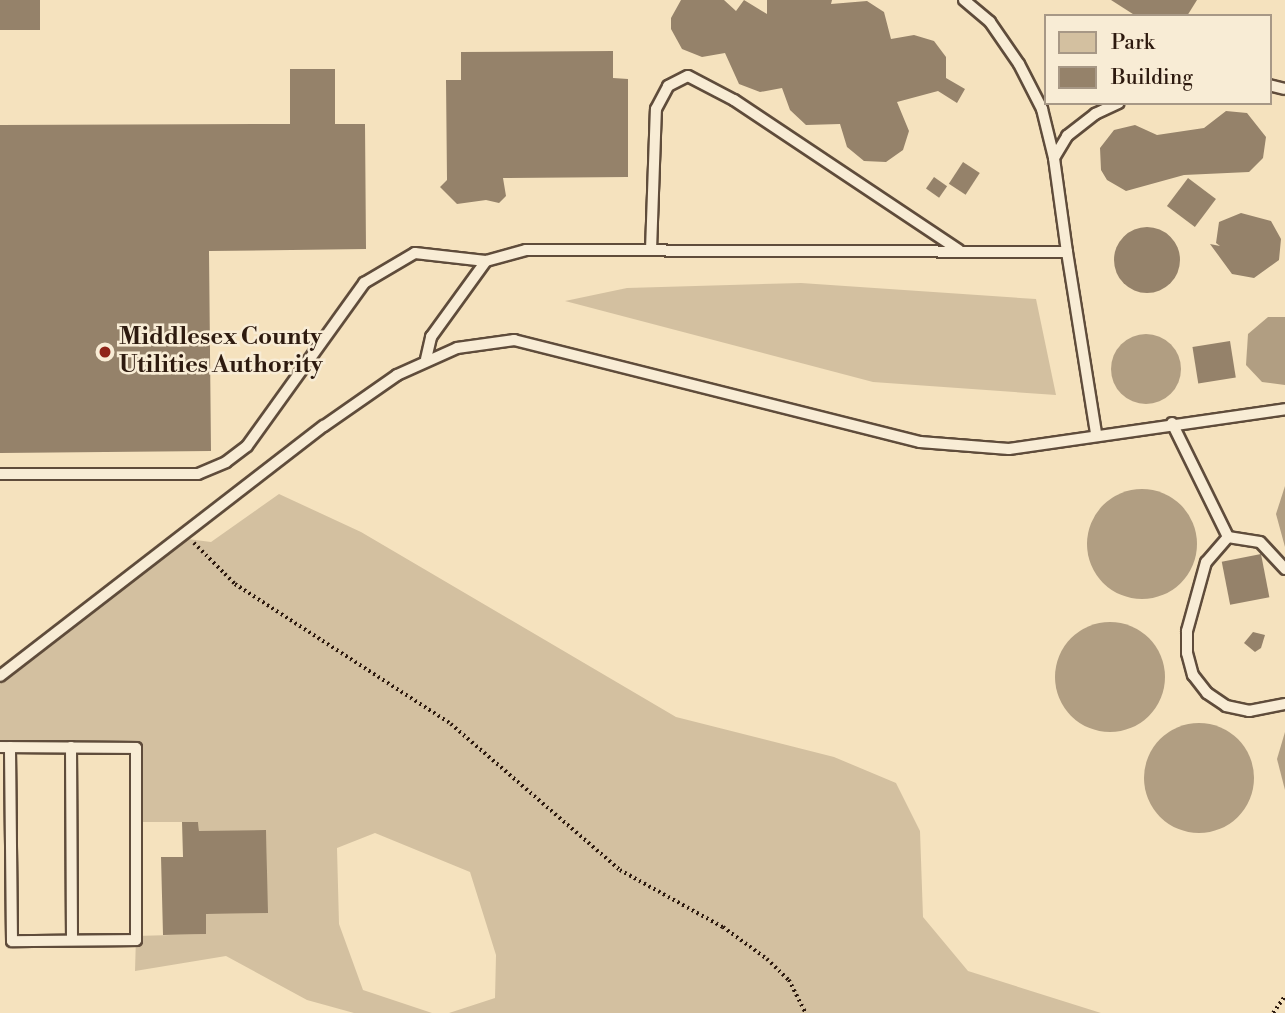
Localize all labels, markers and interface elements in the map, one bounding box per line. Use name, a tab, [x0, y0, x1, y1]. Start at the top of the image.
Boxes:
legend	[1044, 14, 1271, 105]
text: Park	[1111, 30, 1155, 56]
text: Building	[1111, 65, 1193, 91]
place label: Middlesex County Utilities Authority	[119, 324, 323, 380]
marker: Middlesex County Utilities Authority	[97, 344, 113, 360]

